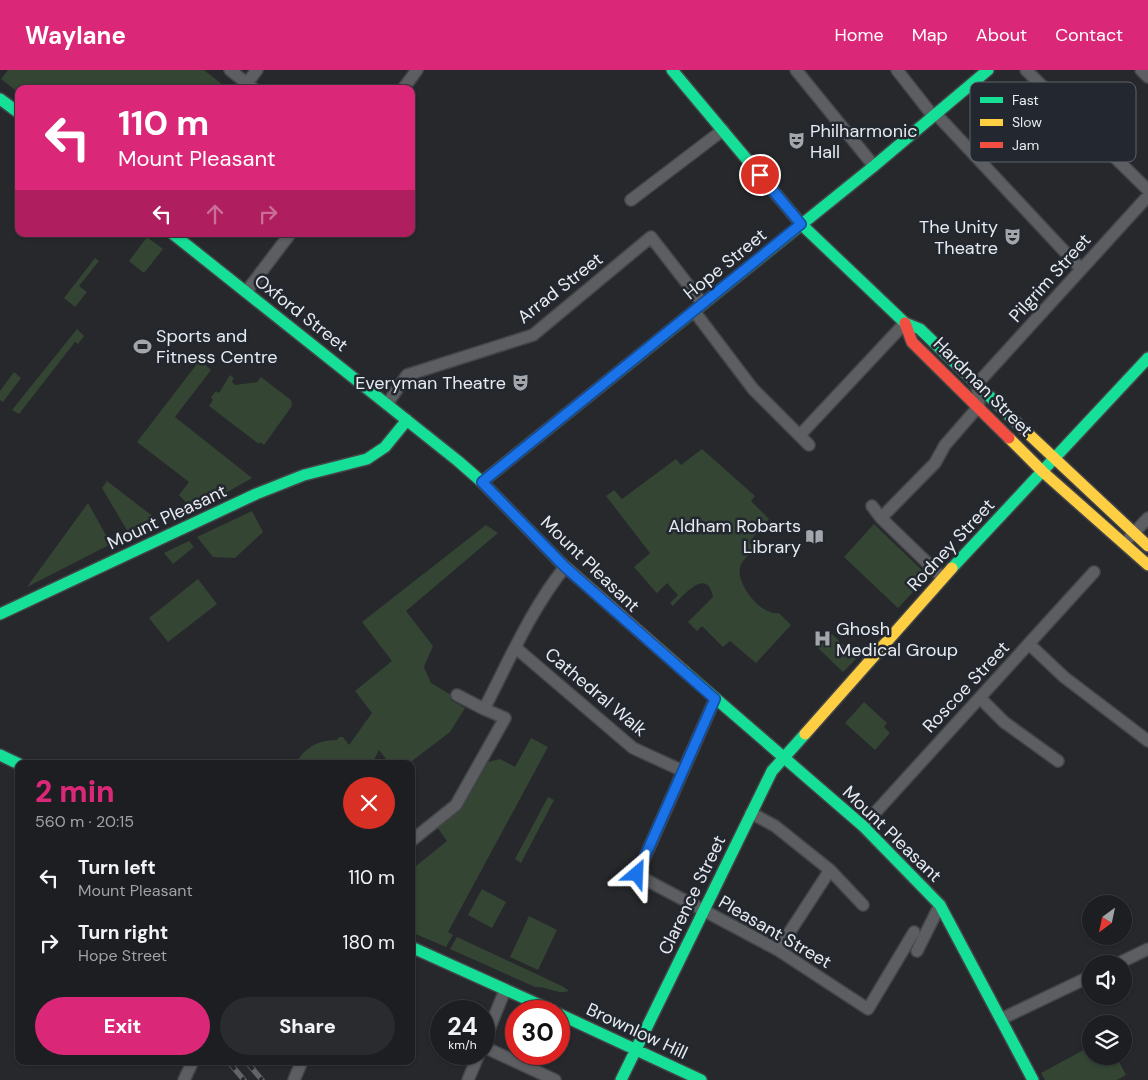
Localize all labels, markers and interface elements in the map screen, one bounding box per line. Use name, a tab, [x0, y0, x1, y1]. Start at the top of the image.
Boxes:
text: Waylane	[25, 20, 126, 51]
text: Home	[834, 23, 884, 47]
text: Map	[912, 23, 948, 47]
text: About	[976, 23, 1027, 47]
text: Contact	[1055, 23, 1123, 47]
legend	[970, 82, 1136, 162]
text: Fast	[1012, 91, 1039, 109]
text: 110 m	[118, 100, 209, 146]
icon: left	[35, 105, 100, 170]
text: Slow	[1012, 113, 1042, 131]
place label: Philharmonic Hall	[810, 119, 918, 164]
theatre icon: Philharmonic Hall	[786, 131, 806, 151]
text: Jam	[1012, 136, 1039, 154]
text: Mount Pleasant	[118, 144, 276, 173]
pin	[739, 154, 781, 196]
icon: arrive	[746, 161, 774, 189]
icon: left	[148, 200, 176, 228]
icon: ahead	[201, 200, 229, 228]
icon: right	[254, 200, 282, 228]
place label: The Unity Theatre	[919, 215, 998, 260]
street label: Hope Street	[678, 223, 772, 305]
theatre icon: The Unity Theatre	[1002, 227, 1022, 247]
street label: Pilgrim Street	[1004, 228, 1096, 328]
street label: Arrad Street	[512, 247, 608, 329]
street label: Oxford Street	[249, 269, 353, 357]
place label: Sports and Fitness Centre	[156, 324, 277, 369]
street label: Hardman Street	[928, 332, 1038, 442]
sports icon: Sports and Fitness Centre	[132, 336, 152, 356]
place label: Everyman Theatre	[355, 371, 506, 395]
theatre icon: Everyman Theatre	[510, 373, 530, 393]
street label: Mount Pleasant	[103, 479, 231, 555]
street label: Rodney Street	[902, 494, 1000, 596]
street label: Mount Pleasant	[535, 511, 645, 617]
place label: Aldham Robarts Library	[668, 514, 801, 559]
library icon: Aldham Robarts Library	[805, 526, 825, 546]
place label: Ghosh Medical Group	[836, 617, 958, 662]
hospital icon: Ghosh Medical Group	[812, 629, 832, 649]
street label: Roscoe Street	[917, 636, 1015, 738]
street label: Cathedral Walk	[540, 642, 652, 742]
text: 2 min	[35, 772, 115, 811]
button: close	[343, 777, 395, 829]
street label: Mount Pleasant	[837, 781, 947, 887]
text: 560 m · 20:15	[35, 811, 134, 832]
street label: Clarence Street	[653, 831, 731, 959]
position arrow	[610, 847, 662, 899]
text: Turn left	[78, 855, 156, 880]
icon: left	[35, 864, 63, 892]
text: 110 m	[348, 865, 395, 890]
text: Mount Pleasant	[78, 880, 193, 901]
street label: Pleasant Street	[714, 890, 836, 974]
north arrow	[1082, 895, 1132, 945]
map controls	[1082, 895, 1132, 1065]
text: Turn right	[78, 920, 168, 945]
icon: right	[35, 929, 63, 957]
text: 180 m	[343, 930, 395, 955]
text: Hope Street	[78, 945, 167, 966]
button: sound	[1082, 955, 1132, 1005]
button: Exit	[35, 997, 210, 1055]
button: Share	[220, 997, 395, 1055]
street label: Brownlow Hill	[583, 997, 691, 1065]
speed limit sign: 30	[505, 1000, 570, 1065]
text: 24	[447, 1010, 478, 1043]
button: layers	[1082, 1015, 1132, 1065]
text: km/h	[448, 1037, 477, 1053]

